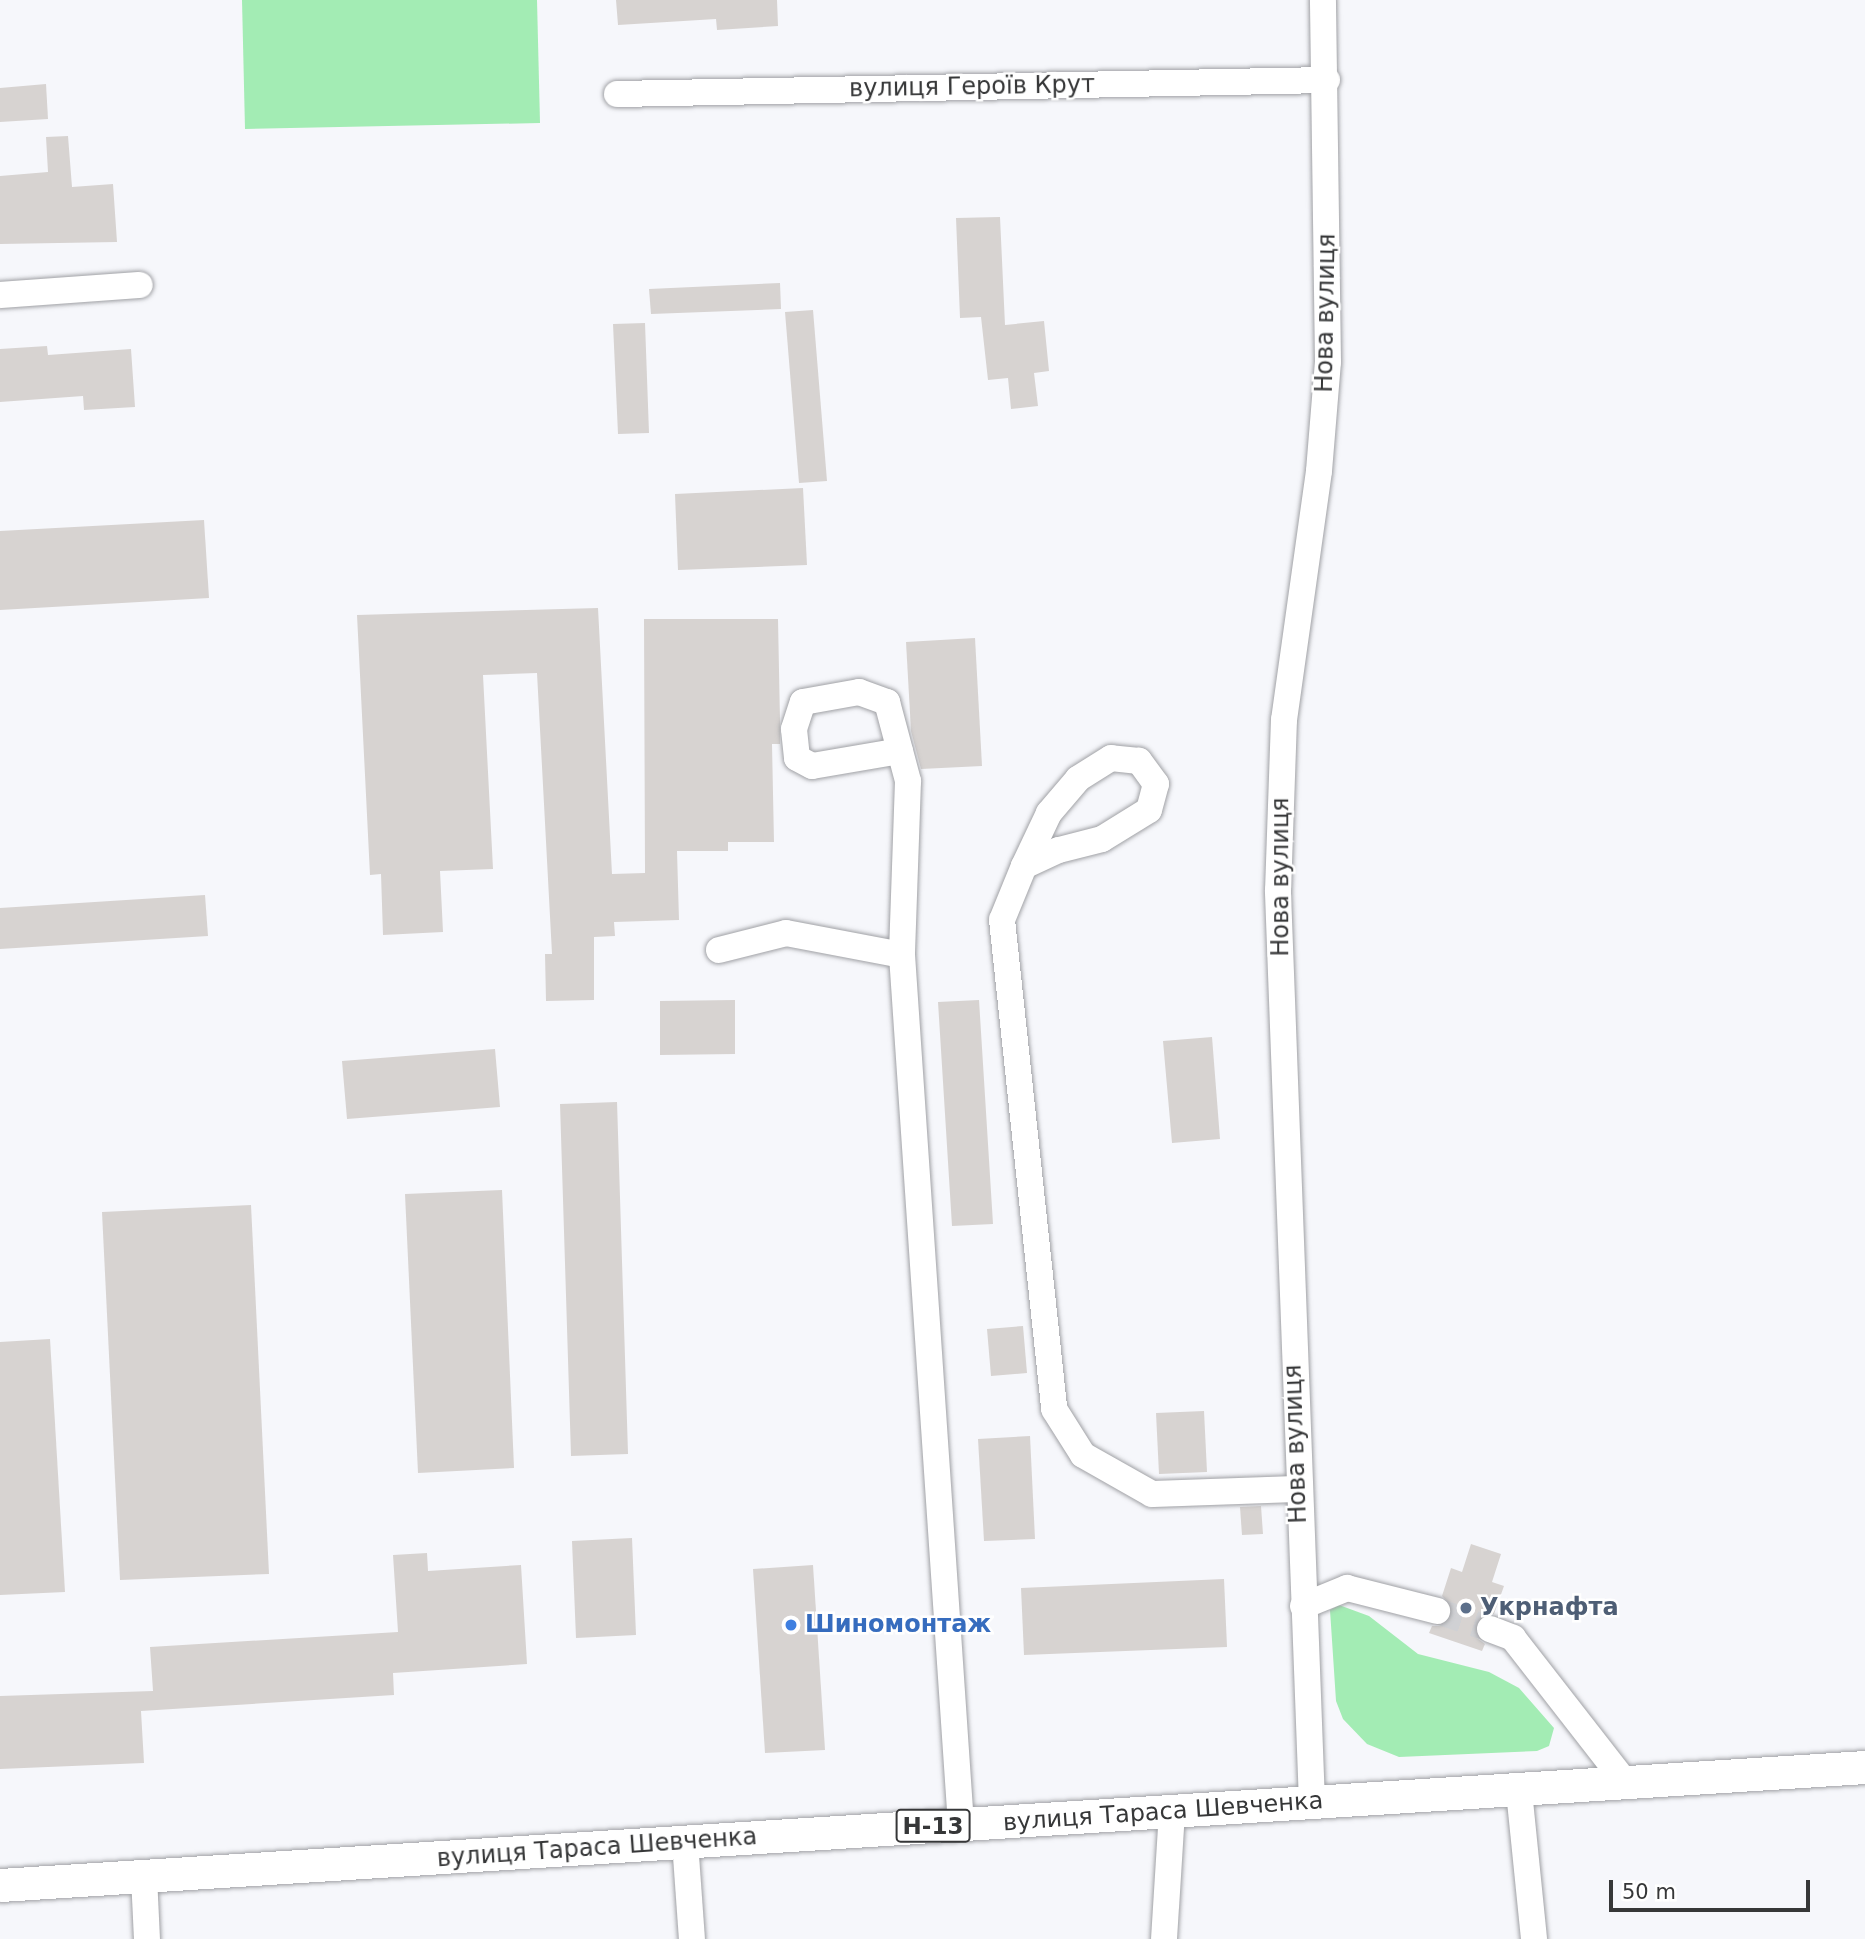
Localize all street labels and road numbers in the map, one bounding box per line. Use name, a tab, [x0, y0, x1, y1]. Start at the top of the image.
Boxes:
street label: вулиця Героїв Крут	[849, 70, 1095, 104]
street label: Нова вулиця	[1310, 233, 1342, 393]
street label: Нова вулиця	[1267, 797, 1295, 957]
street label: Нова вулиця	[1279, 1364, 1313, 1524]
street label: вулиця Тараса Шевченка	[1002, 1786, 1324, 1838]
road number: Н-13	[894, 1806, 972, 1845]
street label: вулиця Тараса Шевченка	[436, 1822, 758, 1874]

